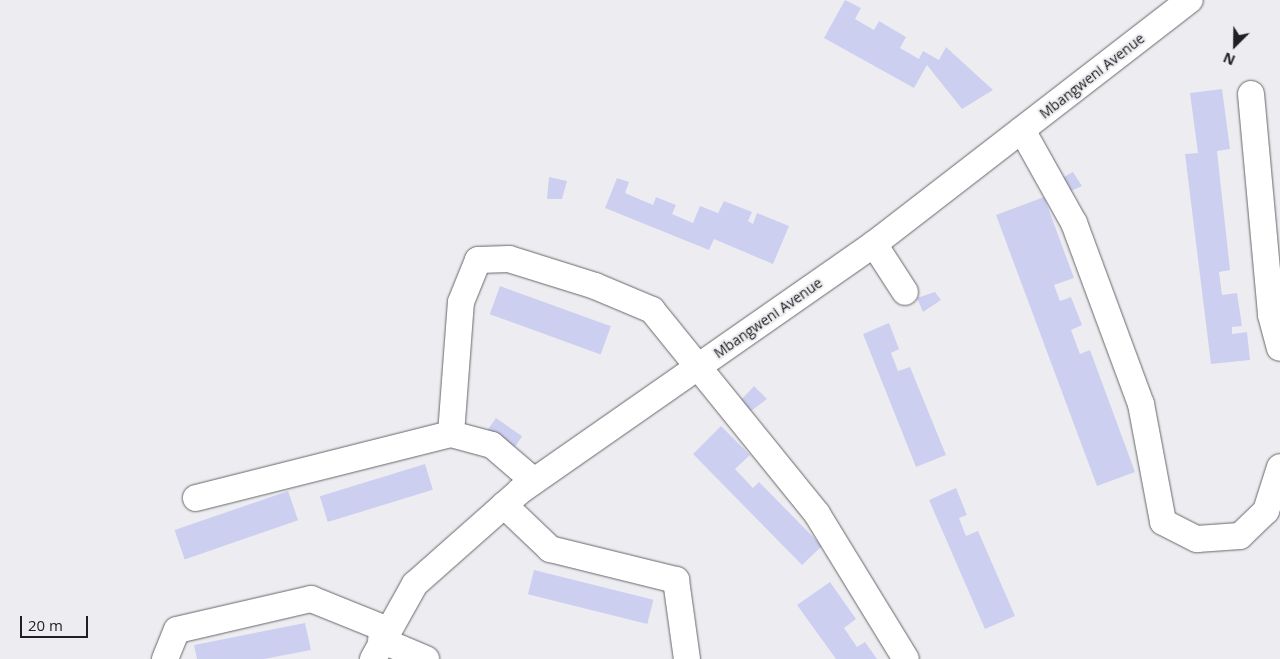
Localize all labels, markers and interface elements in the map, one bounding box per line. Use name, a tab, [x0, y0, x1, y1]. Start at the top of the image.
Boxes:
north arrow	[1210, 20, 1260, 70]
street label: Mbangweni Avenue	[1036, 30, 1148, 122]
text: N	[1220, 48, 1238, 70]
street label: Mbangweni Avenue	[711, 274, 825, 362]
scale bar	[22, 606, 90, 638]
text: 20 m	[28, 615, 63, 635]

